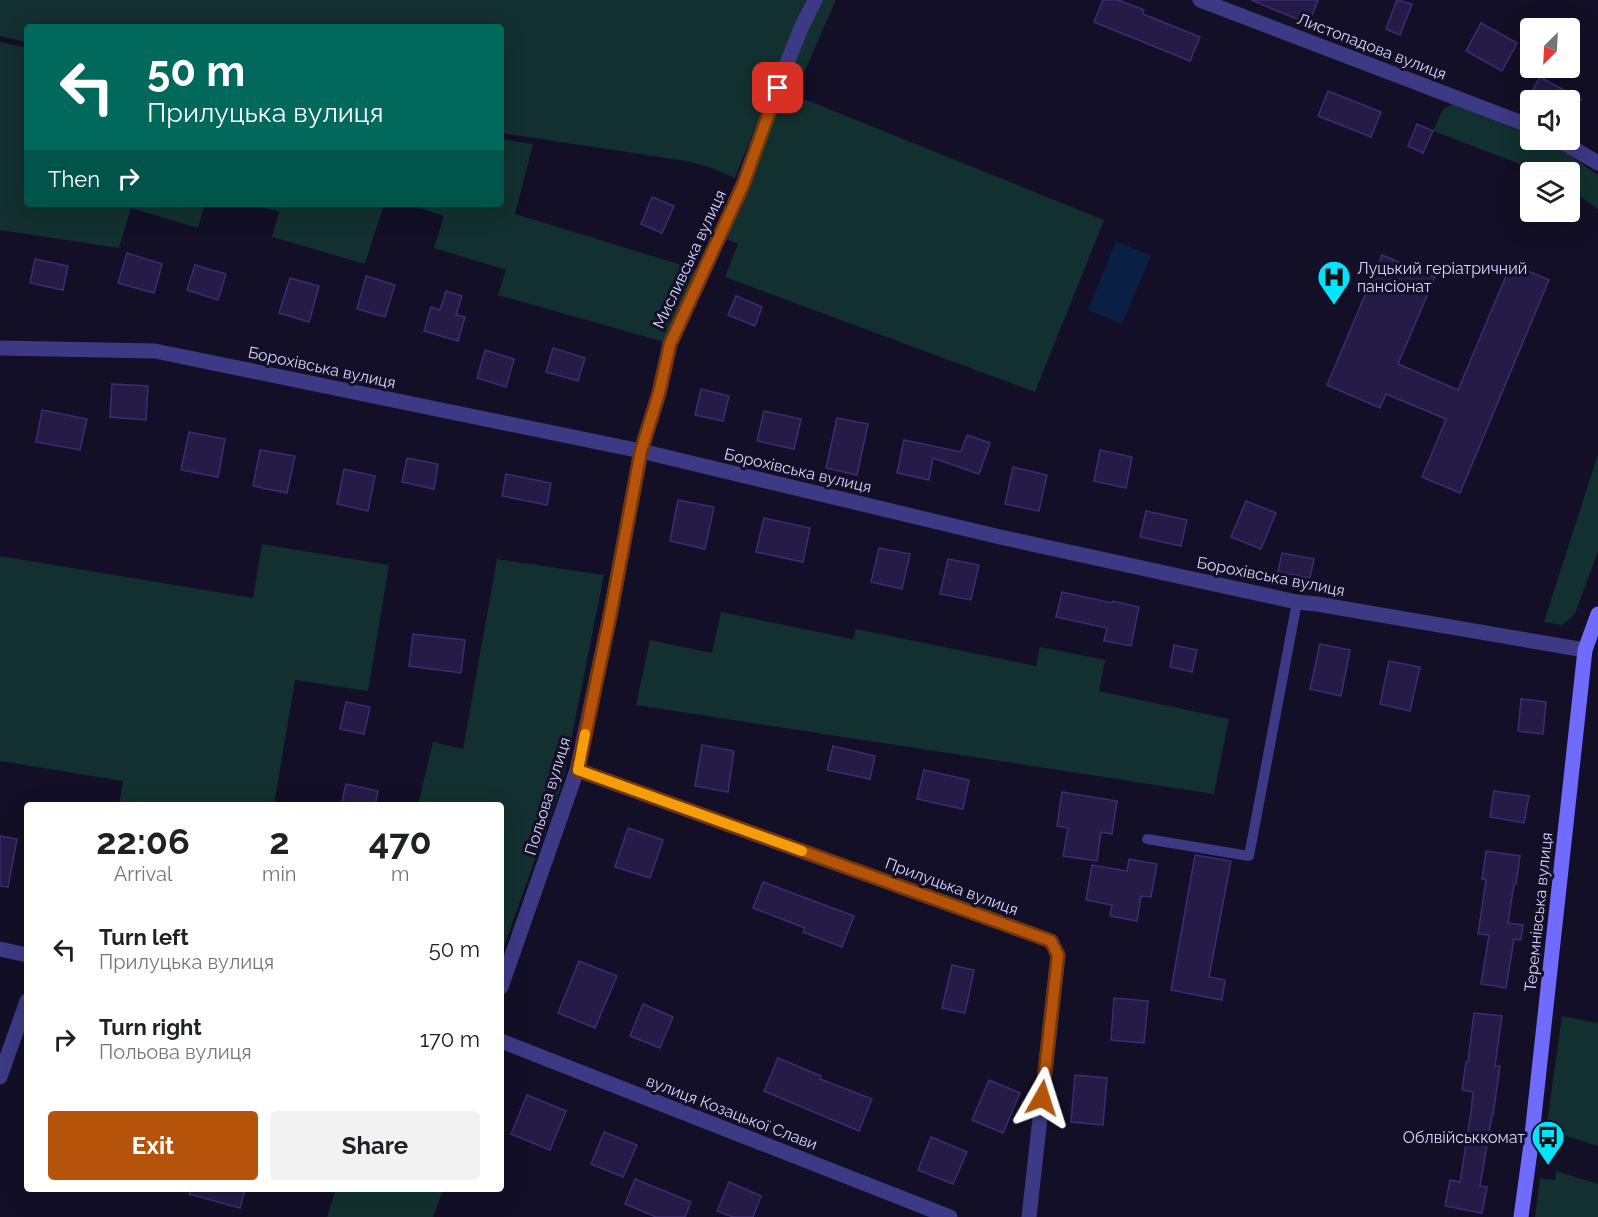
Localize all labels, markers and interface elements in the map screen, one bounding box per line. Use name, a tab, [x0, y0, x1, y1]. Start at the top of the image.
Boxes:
street label: Листопадова вулиця	[1294, 9, 1449, 84]
north arrow	[1520, 18, 1580, 78]
map controls	[1520, 18, 1580, 222]
text: 50 m	[147, 47, 245, 96]
icon: left	[48, 48, 126, 126]
pin	[752, 62, 803, 113]
icon: arrive	[761, 71, 794, 104]
button: sound	[1520, 90, 1580, 150]
text: Прилуцька вулиця	[147, 97, 383, 128]
icon: right	[112, 162, 145, 195]
button: layers	[1520, 162, 1580, 222]
text: Then	[48, 166, 100, 192]
street label: Мисливська вулиця	[649, 187, 730, 331]
hospital icon: Луцький геріатричний пансіонат	[1316, 259, 1352, 306]
place label: Луцький геріатричний пансіонат	[1357, 259, 1527, 296]
street label: Борохівська вулиця	[246, 343, 397, 392]
street label: Борохівська вулиця	[722, 444, 873, 497]
street label: Борохівська вулиця	[1195, 553, 1347, 600]
street label: Польова вулиця	[521, 735, 574, 857]
text: 22:06	[96, 820, 190, 862]
text: 2	[269, 820, 289, 862]
text: 470	[369, 820, 432, 862]
street label: Теремнівська вулиця	[1521, 831, 1556, 993]
street label: Прилуцька вулиця	[883, 854, 1021, 919]
text: Arrival	[114, 862, 172, 886]
text: min	[262, 862, 297, 886]
text: m	[391, 862, 409, 886]
text: Turn left	[99, 924, 189, 950]
icon: left	[48, 933, 81, 966]
text: 50 m	[429, 936, 480, 962]
text: Прилуцька вулиця	[99, 950, 274, 974]
text: Turn right	[99, 1014, 202, 1040]
icon: right	[48, 1023, 81, 1056]
text: 170 m	[420, 1026, 480, 1052]
text: Польова вулиця	[99, 1040, 252, 1064]
position arrow	[1010, 1066, 1074, 1130]
street label: вулиця Козацької Слави	[644, 1071, 820, 1154]
button: Exit	[48, 1111, 258, 1180]
button: Share	[270, 1111, 480, 1180]
bus stop icon: Облвійськкомат	[1530, 1119, 1566, 1166]
place label: Облвійськкомат	[1403, 1128, 1525, 1147]

